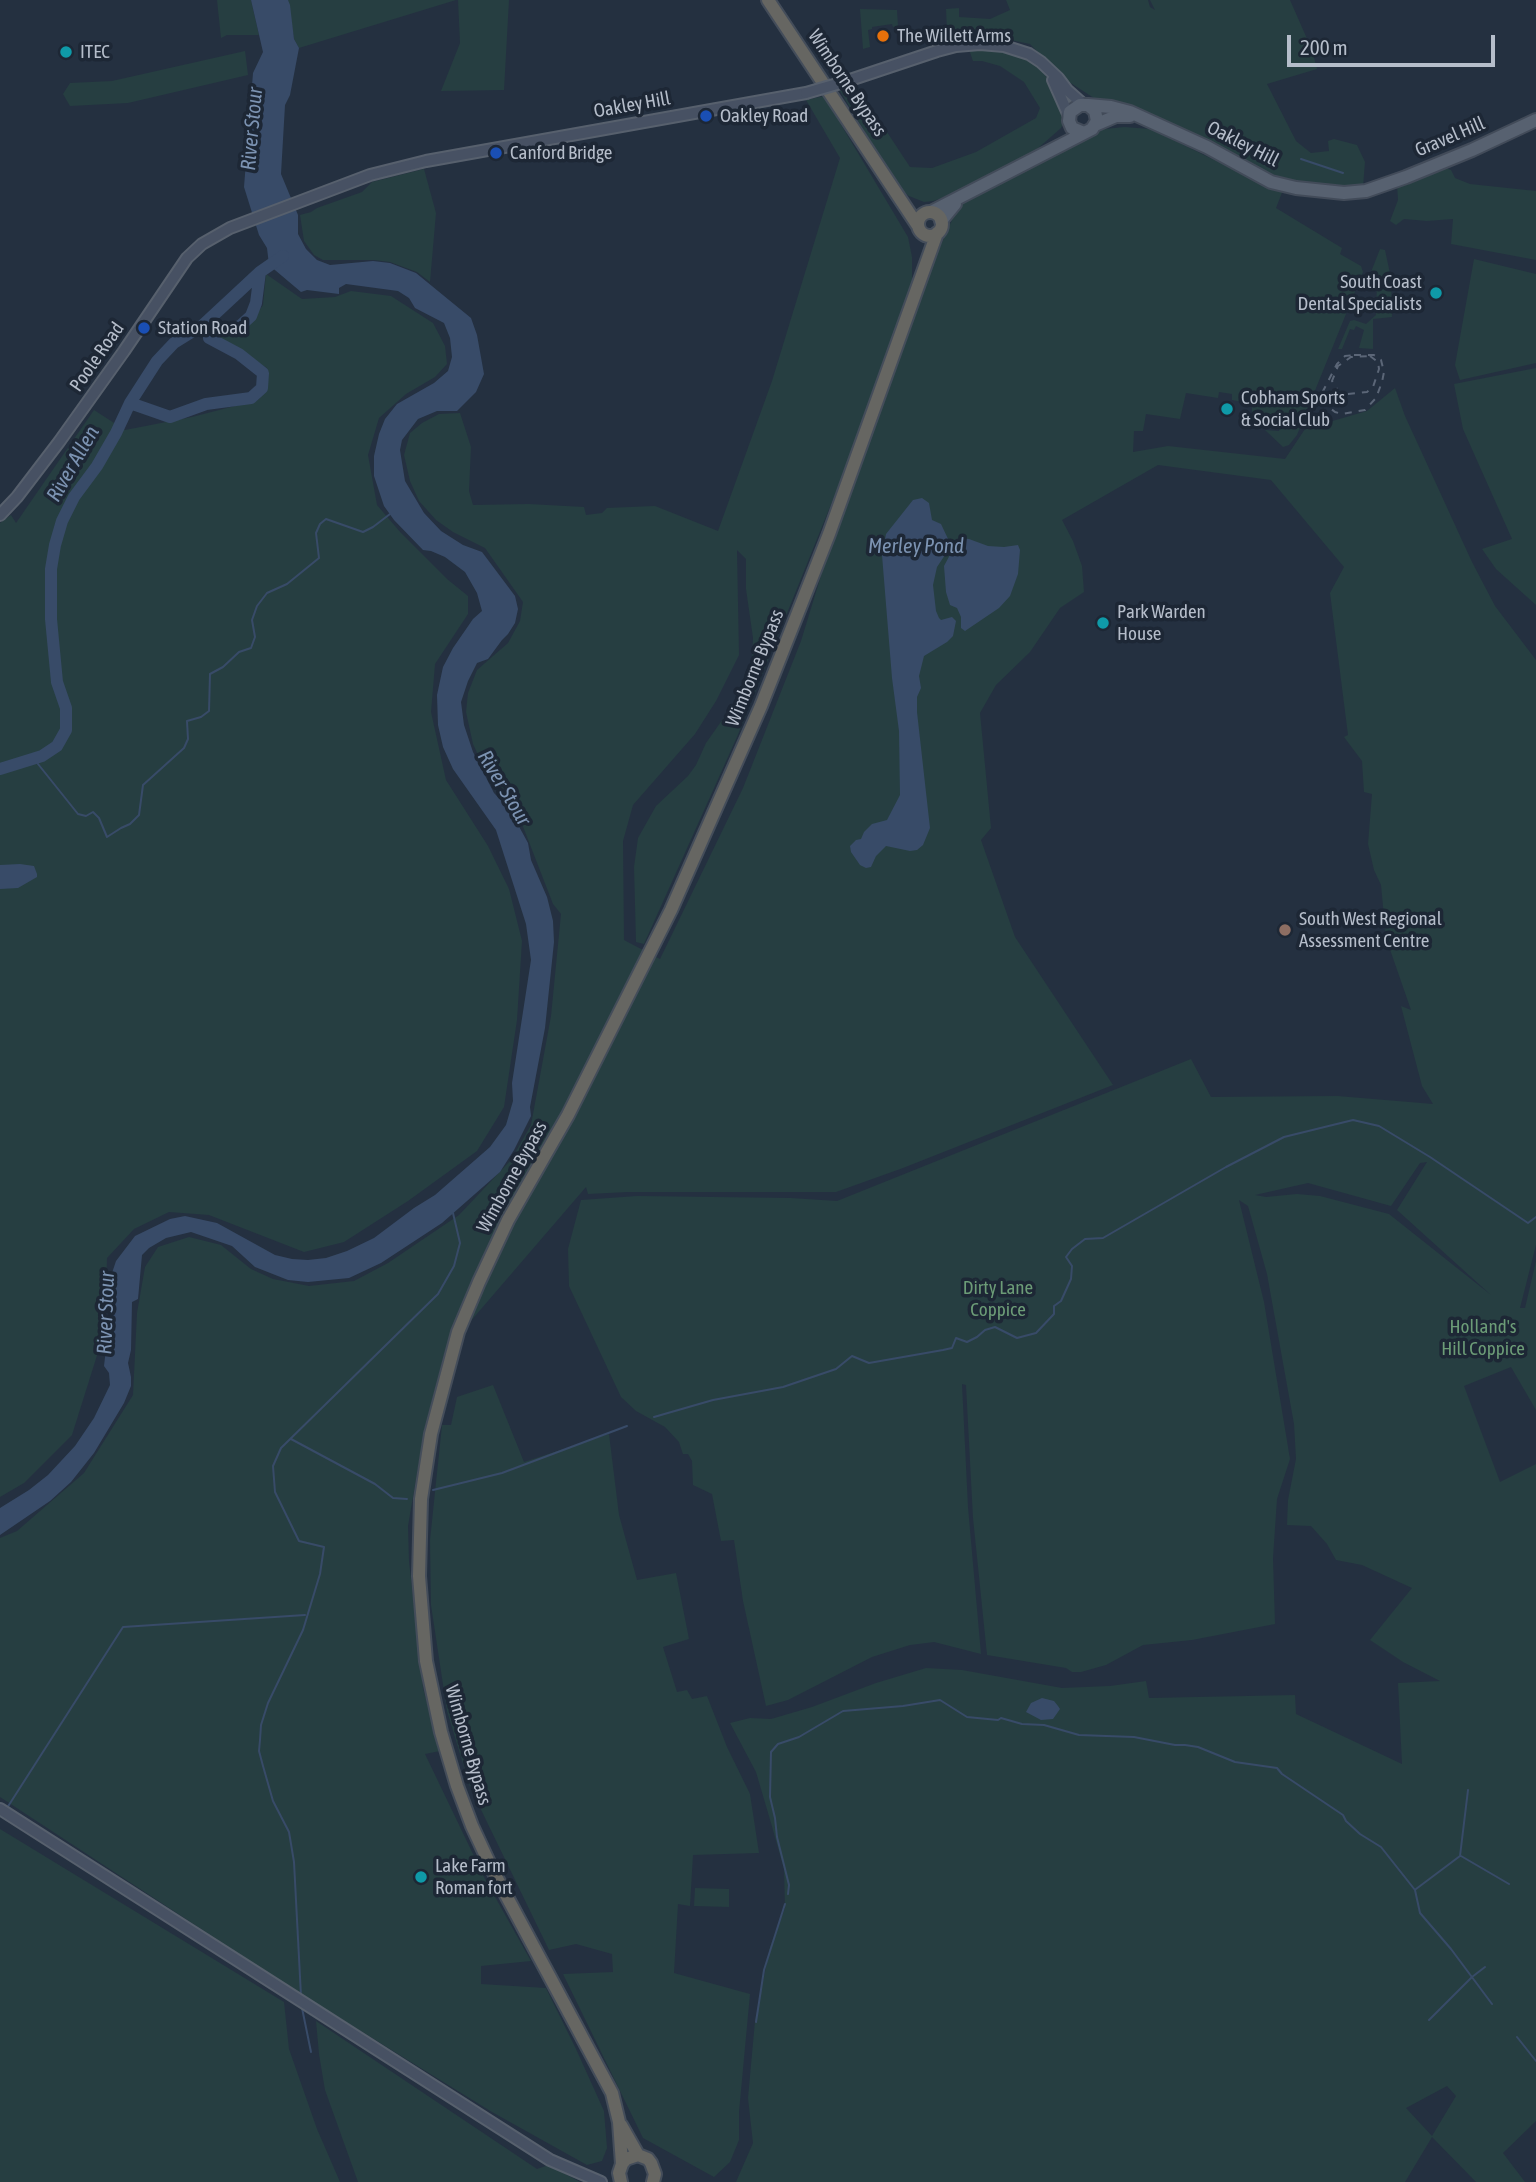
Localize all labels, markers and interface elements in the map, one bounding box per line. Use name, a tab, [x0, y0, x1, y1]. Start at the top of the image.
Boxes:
scale bar	[1291, 21, 1499, 65]
street label: Wimborne Bypass	[803, 25, 891, 141]
place label: The Willett Arms	[897, 25, 1011, 47]
marker: The Willett Arms	[875, 28, 891, 44]
text: 200 m	[1300, 35, 1348, 59]
place label: ITEC	[80, 41, 110, 63]
marker: ITEC	[58, 44, 74, 60]
water label: River Stour	[236, 86, 268, 172]
street label: Oakley Hill	[592, 87, 672, 123]
place label: Oakley Road	[720, 105, 808, 127]
marker: Oakley Road	[698, 108, 714, 124]
street label: Gravel Hill	[1412, 112, 1488, 162]
street label: Oakley Hill	[1203, 116, 1283, 172]
place label: Canford Bridge	[510, 142, 612, 164]
marker: Canford Bridge	[488, 145, 504, 161]
place label: South Coast Dental Specialists	[1298, 271, 1422, 315]
marker: South Coast Dental Specialists	[1428, 285, 1444, 301]
place label: Station Road	[158, 317, 247, 339]
street label: Poole Road	[65, 318, 129, 396]
marker: Station Road	[136, 320, 152, 336]
place label: Cobham Sports & Social Club	[1241, 387, 1345, 431]
marker: Cobham Sports & Social Club	[1219, 401, 1235, 417]
water label: River Allen	[41, 422, 105, 506]
water label: Merley Pond	[868, 533, 964, 559]
place label: Park Warden House	[1117, 601, 1206, 645]
street label: Wimborne Bypass	[721, 606, 789, 730]
marker: Park Warden House	[1095, 615, 1111, 631]
water label: River Stour	[472, 746, 536, 830]
place label: South West Regional Assessment Centre	[1299, 908, 1442, 952]
marker: South West Regional Assessment Centre	[1277, 922, 1293, 938]
street label: Wimborne Bypass	[472, 1117, 552, 1237]
water label: River Stour	[92, 1271, 120, 1355]
park label: Dirty Lane Coppice	[963, 1277, 1033, 1321]
park label: Holland's Hill Coppice	[1441, 1316, 1525, 1360]
street label: Wimborne Bypass	[440, 1682, 496, 1808]
place label: Lake Farm Roman fort	[435, 1855, 513, 1899]
marker: Lake Farm Roman fort	[413, 1869, 429, 1885]

